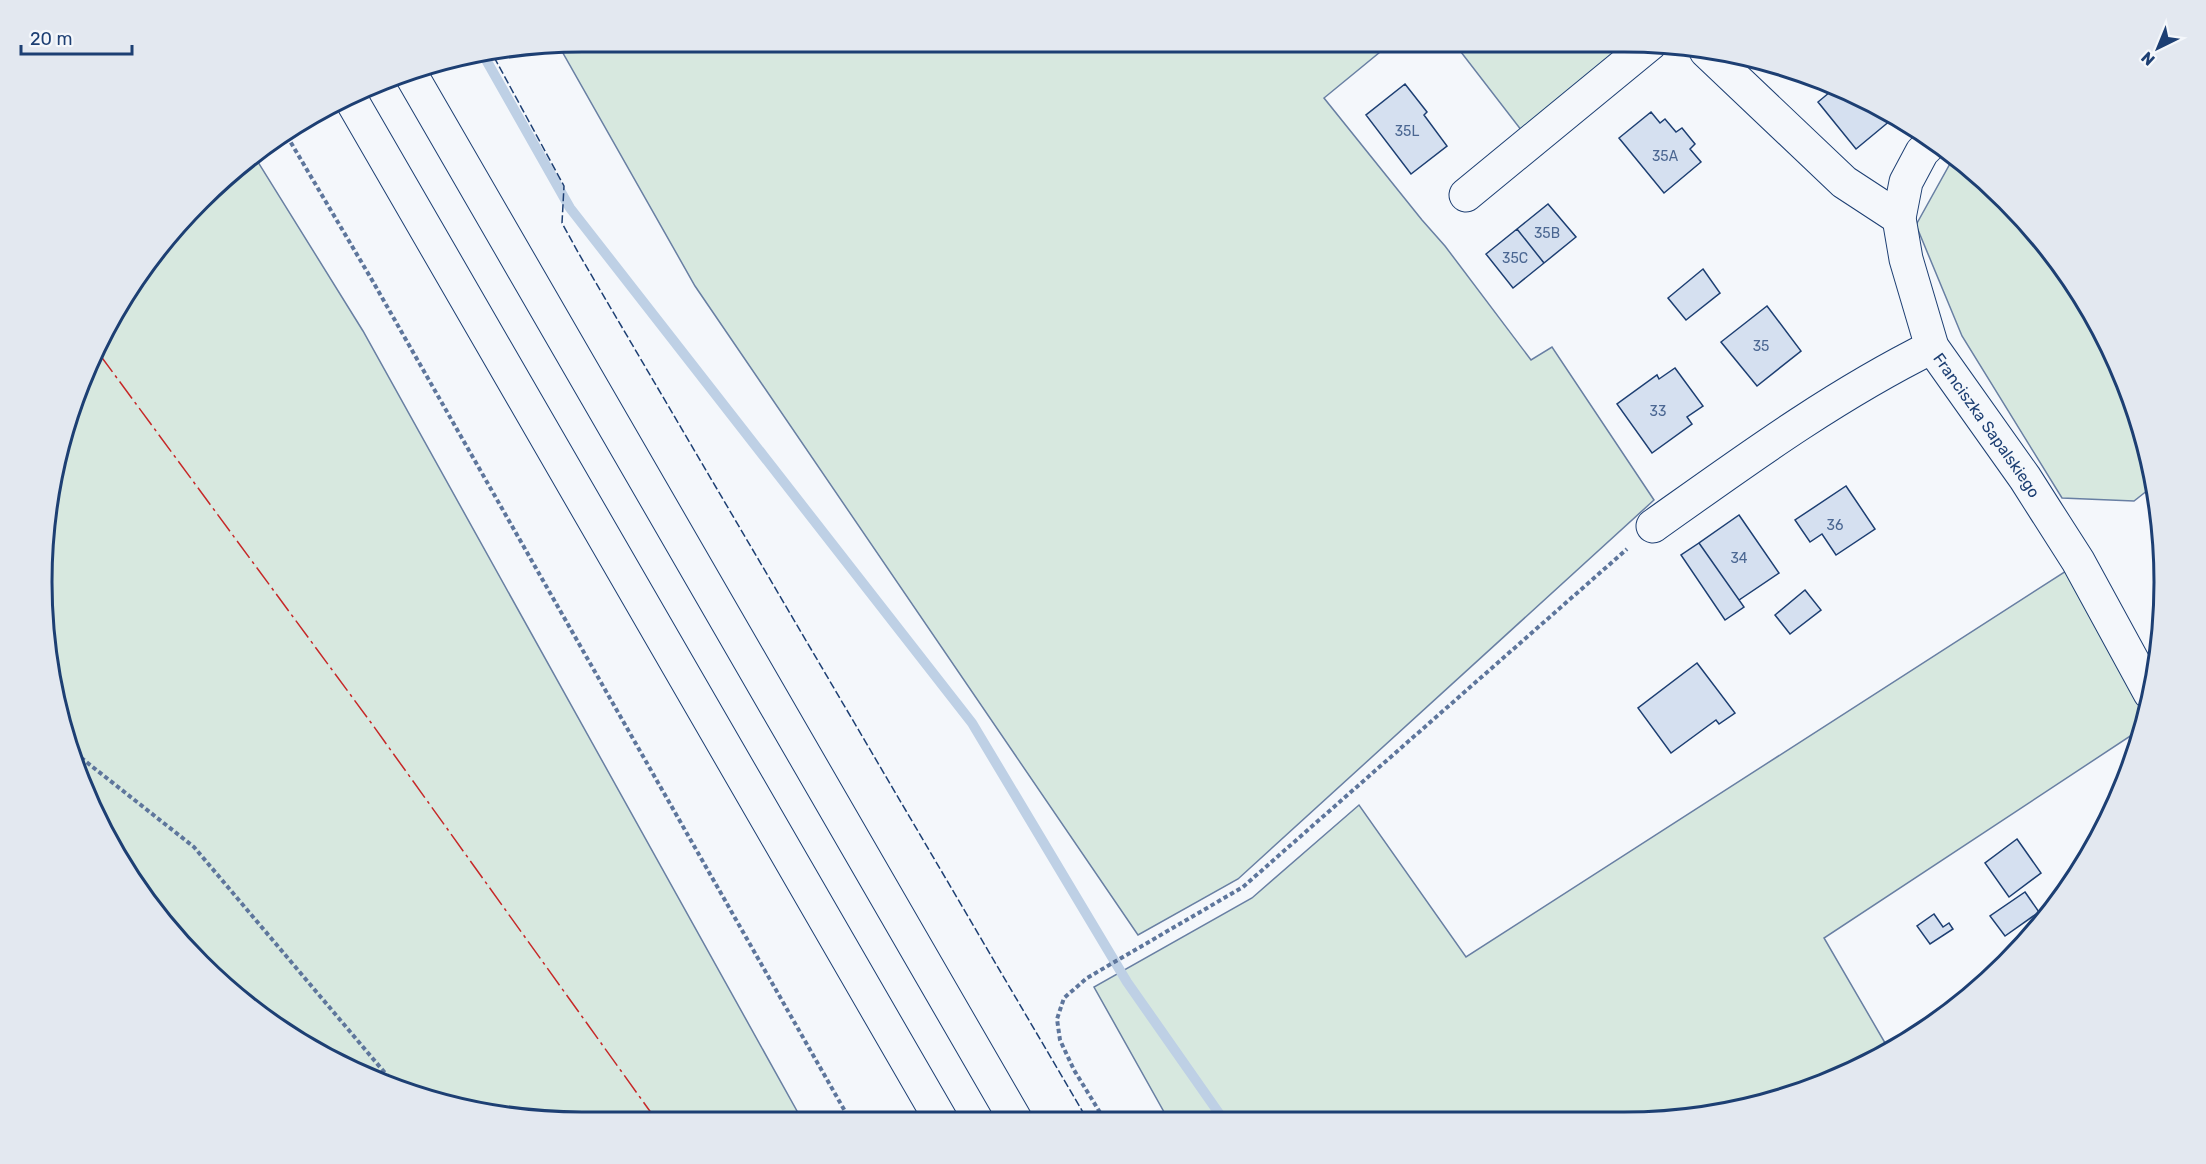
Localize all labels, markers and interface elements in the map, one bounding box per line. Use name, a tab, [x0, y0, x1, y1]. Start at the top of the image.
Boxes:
scale bar	[21, 18, 132, 56]
north arrow	[2128, 18, 2188, 78]
text: 20 m	[30, 28, 72, 50]
text: N	[2137, 48, 2159, 69]
house number: 35L	[1395, 123, 1419, 140]
house number: 35A	[1652, 148, 1679, 165]
house number: 35B	[1534, 225, 1560, 242]
house number: 35C	[1502, 250, 1528, 267]
house number: 35	[1753, 338, 1769, 355]
street label: Franciszka Sapalskiego	[1930, 349, 2044, 501]
house number: 33	[1650, 403, 1666, 420]
house number: 36	[1827, 517, 1843, 534]
house number: 34	[1730, 550, 1748, 567]

